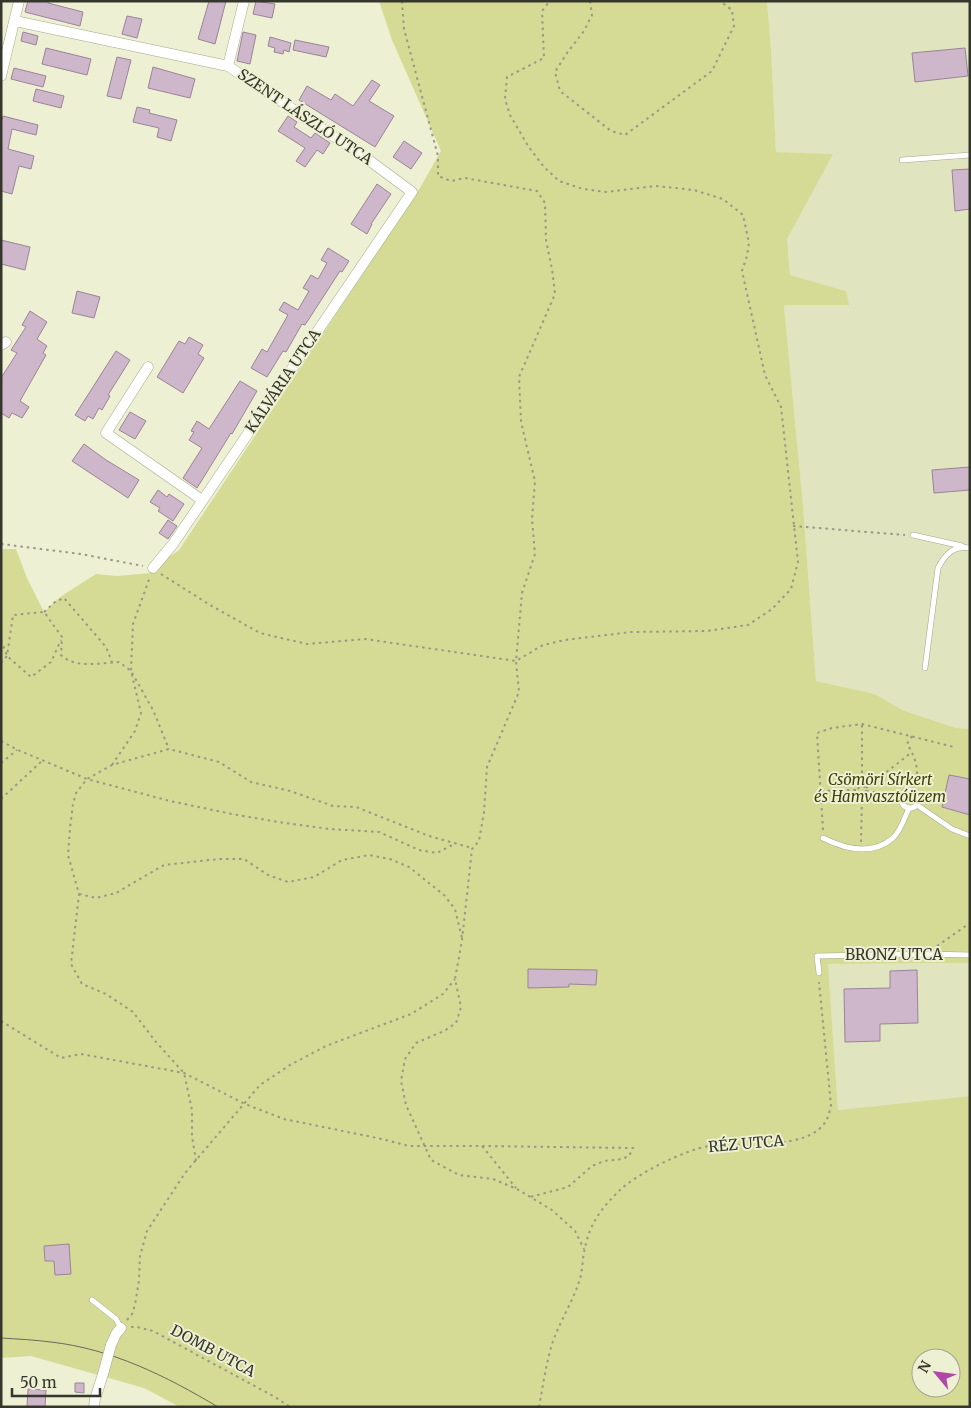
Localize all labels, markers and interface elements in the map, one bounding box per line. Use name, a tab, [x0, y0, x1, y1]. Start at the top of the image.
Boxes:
street label: SZENT LÁSZLÓ UTCA	[234, 63, 377, 169]
street label: KÁLVÁRIA UTCA	[240, 324, 325, 436]
park label: Csömöri Sírkert és Hamvasztóüzem	[814, 770, 946, 806]
street label: BRONZ UTCA	[845, 945, 943, 964]
street label: RÉZ UTCA	[707, 1130, 785, 1156]
street label: DOMB UTCA	[168, 1320, 259, 1381]
north arrow	[911, 1348, 961, 1398]
text: N	[914, 1357, 935, 1376]
scale bar	[12, 1366, 100, 1398]
text: 50 m	[20, 1373, 57, 1392]

